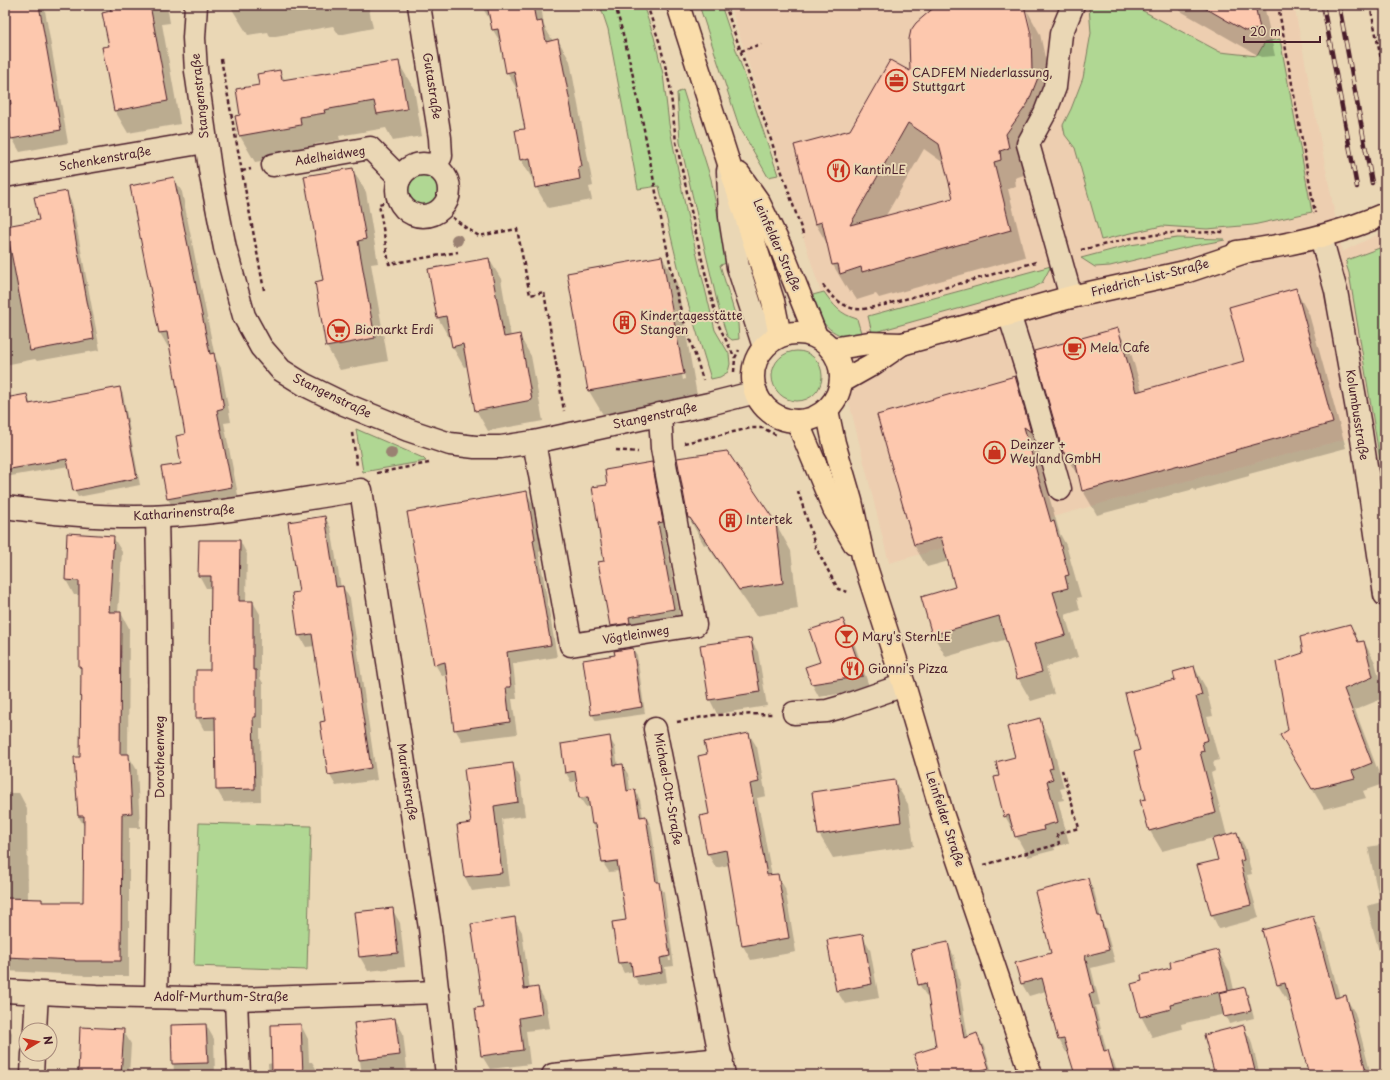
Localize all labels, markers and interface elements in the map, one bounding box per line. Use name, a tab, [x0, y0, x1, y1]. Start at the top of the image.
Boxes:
scale bar	[1244, 18, 1320, 44]
text: 20 m	[1250, 22, 1281, 40]
street label: Gutastraße	[419, 51, 447, 120]
street label: Stangenstraße	[186, 52, 212, 140]
place label: CADFEM Niederlassung, Stuttgart	[912, 63, 1053, 95]
office icon: CADFEM Niederlassung, Stuttgart	[884, 67, 910, 93]
street label: Schenkenstraße	[57, 141, 152, 175]
street label: Adelheidweg	[293, 141, 366, 169]
restaurant icon: KantinLE	[825, 157, 851, 183]
place label: KantinLE	[854, 160, 906, 178]
street label: Leinfelder Straße	[749, 195, 806, 294]
street label: Friedrich-List-Straße	[1089, 254, 1211, 300]
place label: Kindertagesstätte Stangen	[640, 306, 743, 338]
building icon: Kindertagesstätte Stangen	[612, 310, 638, 336]
supermarket icon: Biomarkt Erdi	[325, 317, 351, 343]
place label: Biomarkt Erdi	[354, 320, 434, 338]
cafe icon: Mela Cafe	[1061, 335, 1087, 361]
place label: Mela Cafe	[1090, 338, 1150, 356]
street label: Stangenstraße	[290, 368, 375, 422]
street label: Kolumbusstraße	[1342, 368, 1374, 462]
street label: Stangenstraße	[611, 397, 699, 433]
place label: Deinzer + Weyland GmbH	[1010, 435, 1101, 467]
shop icon: Deinzer + Weyland GmbH	[982, 439, 1008, 465]
street label: Katharinenstraße	[133, 499, 235, 525]
building icon: Intertek	[718, 507, 744, 533]
place label: Intertek	[746, 510, 793, 528]
street label: Vögtleinweg	[601, 620, 671, 648]
bar icon: Mary's SternLE	[833, 624, 859, 650]
place label: Mary's SternLE	[862, 627, 951, 645]
restaurant icon: Gionni's Pizza	[840, 656, 866, 682]
place label: Gionni's Pizza	[868, 659, 948, 677]
street label: Dorotheenweg	[150, 716, 168, 798]
street label: Michael-Ott-Straße	[650, 731, 688, 847]
street label: Marienstraße	[393, 742, 423, 822]
street label: Leinfelder Straße	[922, 769, 970, 869]
street label: Adolf-Murthum-Straße	[154, 987, 288, 1005]
north arrow	[18, 1022, 58, 1062]
text: N	[39, 1034, 58, 1046]

